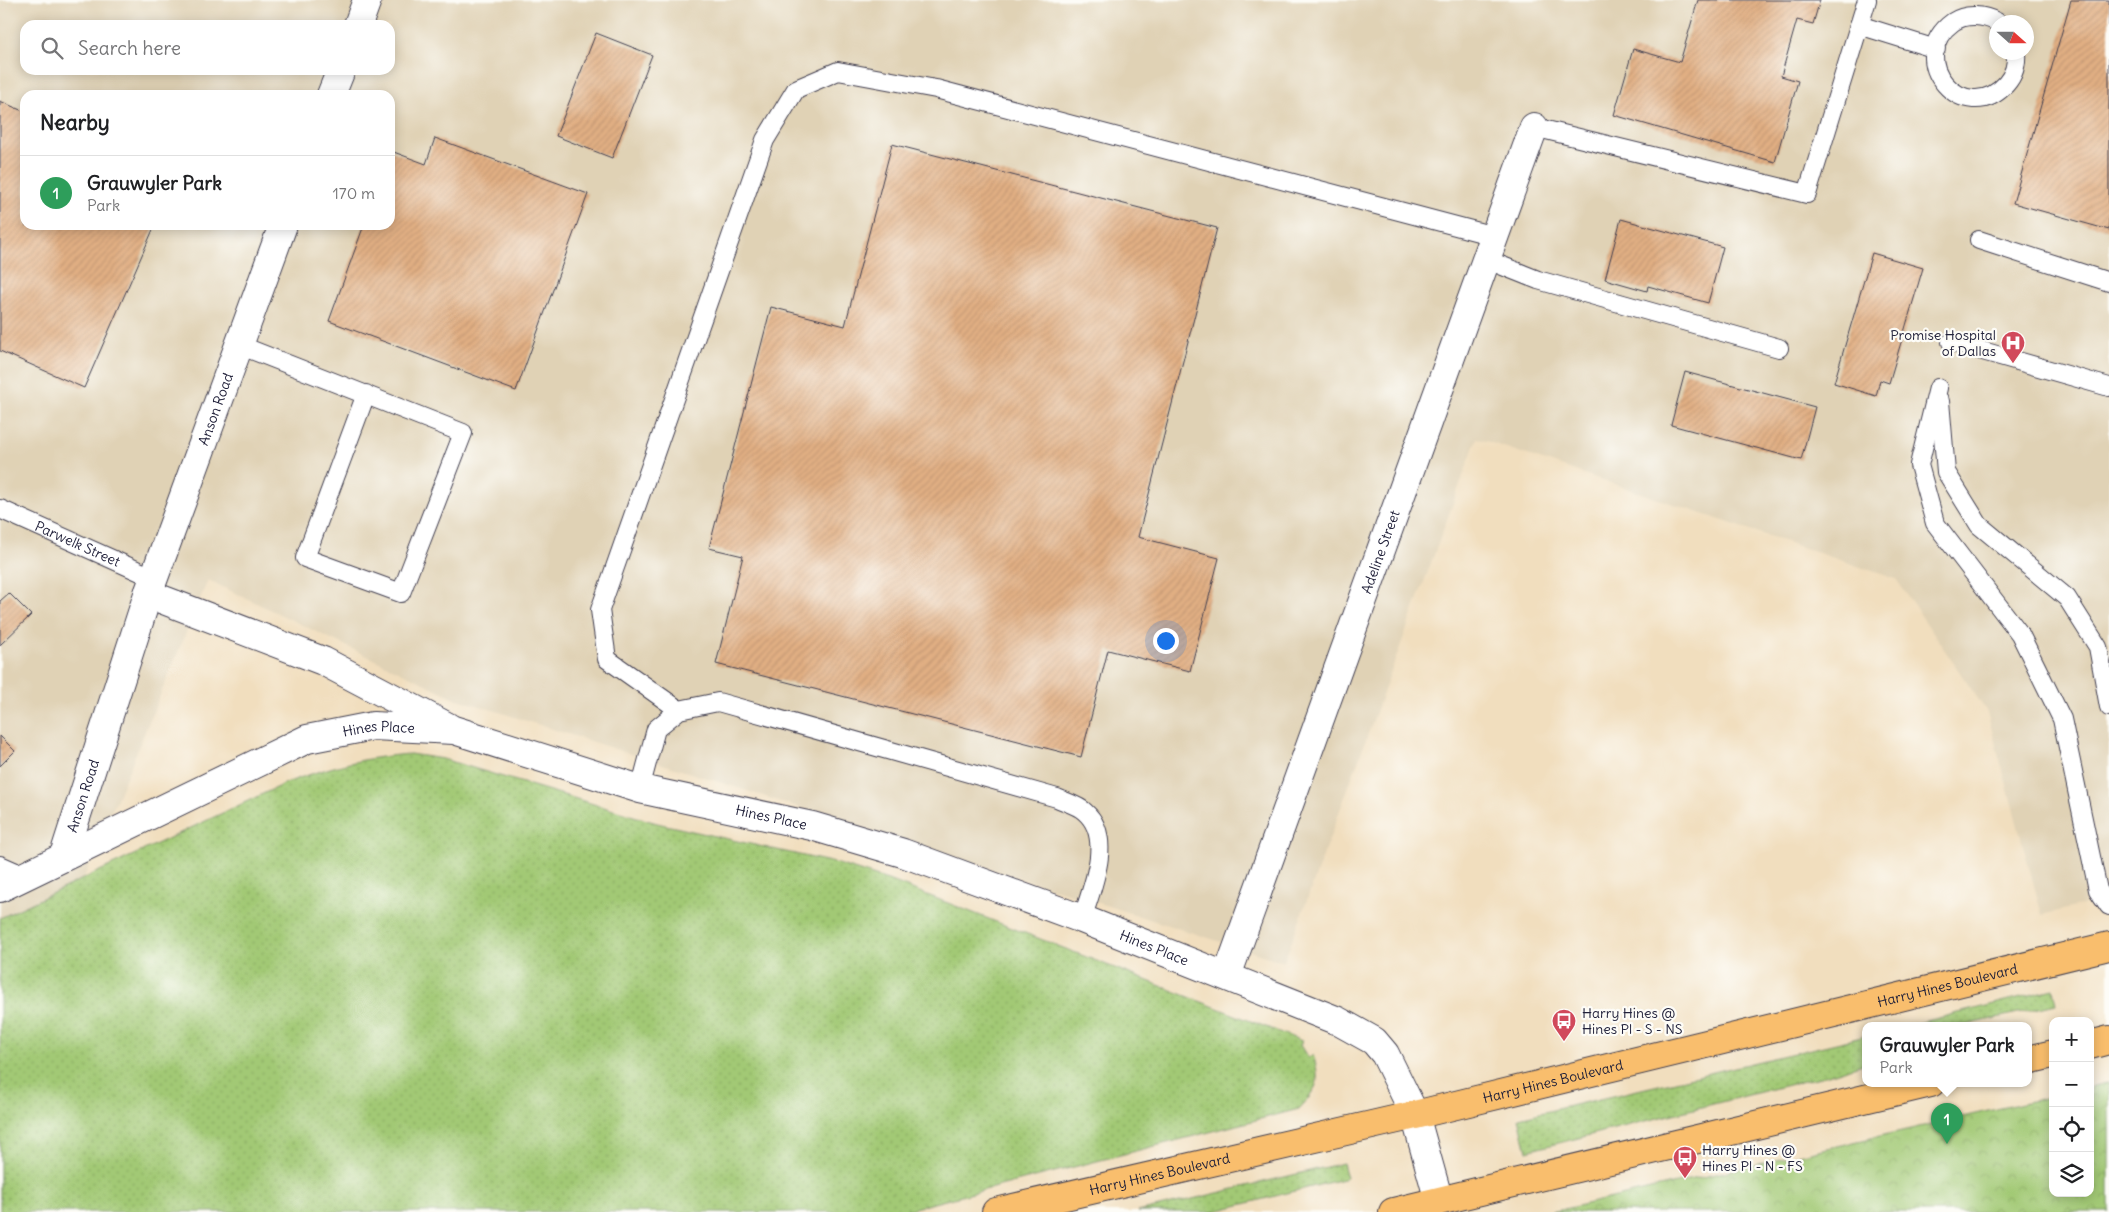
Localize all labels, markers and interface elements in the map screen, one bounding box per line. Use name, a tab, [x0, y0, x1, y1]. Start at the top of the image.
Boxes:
north arrow	[1989, 15, 2034, 60]
search box	[20, 20, 395, 75]
icon: search	[38, 34, 66, 62]
text: Search here	[78, 36, 181, 60]
text: Nearby	[40, 109, 110, 136]
text: Grauwyler Park	[87, 171, 222, 195]
text: 1	[53, 183, 59, 203]
text: 170 m	[332, 183, 375, 203]
text: Park	[87, 195, 120, 215]
place label: Promise Hospital of Dallas	[1890, 326, 1996, 360]
hospital icon: Promise Hospital of Dallas	[2000, 330, 2026, 364]
street label: Anson Road	[194, 371, 237, 448]
street label: Adeline Street	[1357, 507, 1404, 596]
street label: Parwelk Street	[32, 517, 123, 571]
your location	[1153, 628, 1179, 654]
street label: Hines Place	[341, 717, 415, 741]
street label: Anson Road	[63, 757, 103, 835]
street label: Hines Place	[734, 801, 809, 834]
street label: Hines Place	[1117, 926, 1191, 970]
street label: Harry Hines Boulevard	[1875, 960, 2019, 1011]
place label: Harry Hines @ Hines Pl - S - NS	[1582, 1004, 1683, 1038]
bus stop icon: Harry Hines @ Hines Pl - S - NS	[1551, 1008, 1577, 1042]
map controls	[2049, 1017, 2094, 1197]
button: +	[2049, 1017, 2094, 1062]
popup	[1862, 1022, 2032, 1087]
text: Grauwyler Park	[1880, 1033, 2014, 1057]
street label: Harry Hines Boulevard	[1481, 1056, 1625, 1107]
text: Park	[1880, 1057, 1913, 1077]
button: −	[2049, 1062, 2094, 1107]
pin: 1	[1931, 1103, 1963, 1144]
button: locate	[2049, 1107, 2094, 1152]
place label: Harry Hines @ Hines Pl - N - FS	[1702, 1141, 1803, 1175]
bus stop icon: Harry Hines @ Hines Pl - N - FS	[1672, 1145, 1698, 1179]
street label: Harry Hines Boulevard	[1088, 1149, 1232, 1199]
button: layers	[2049, 1152, 2094, 1197]

